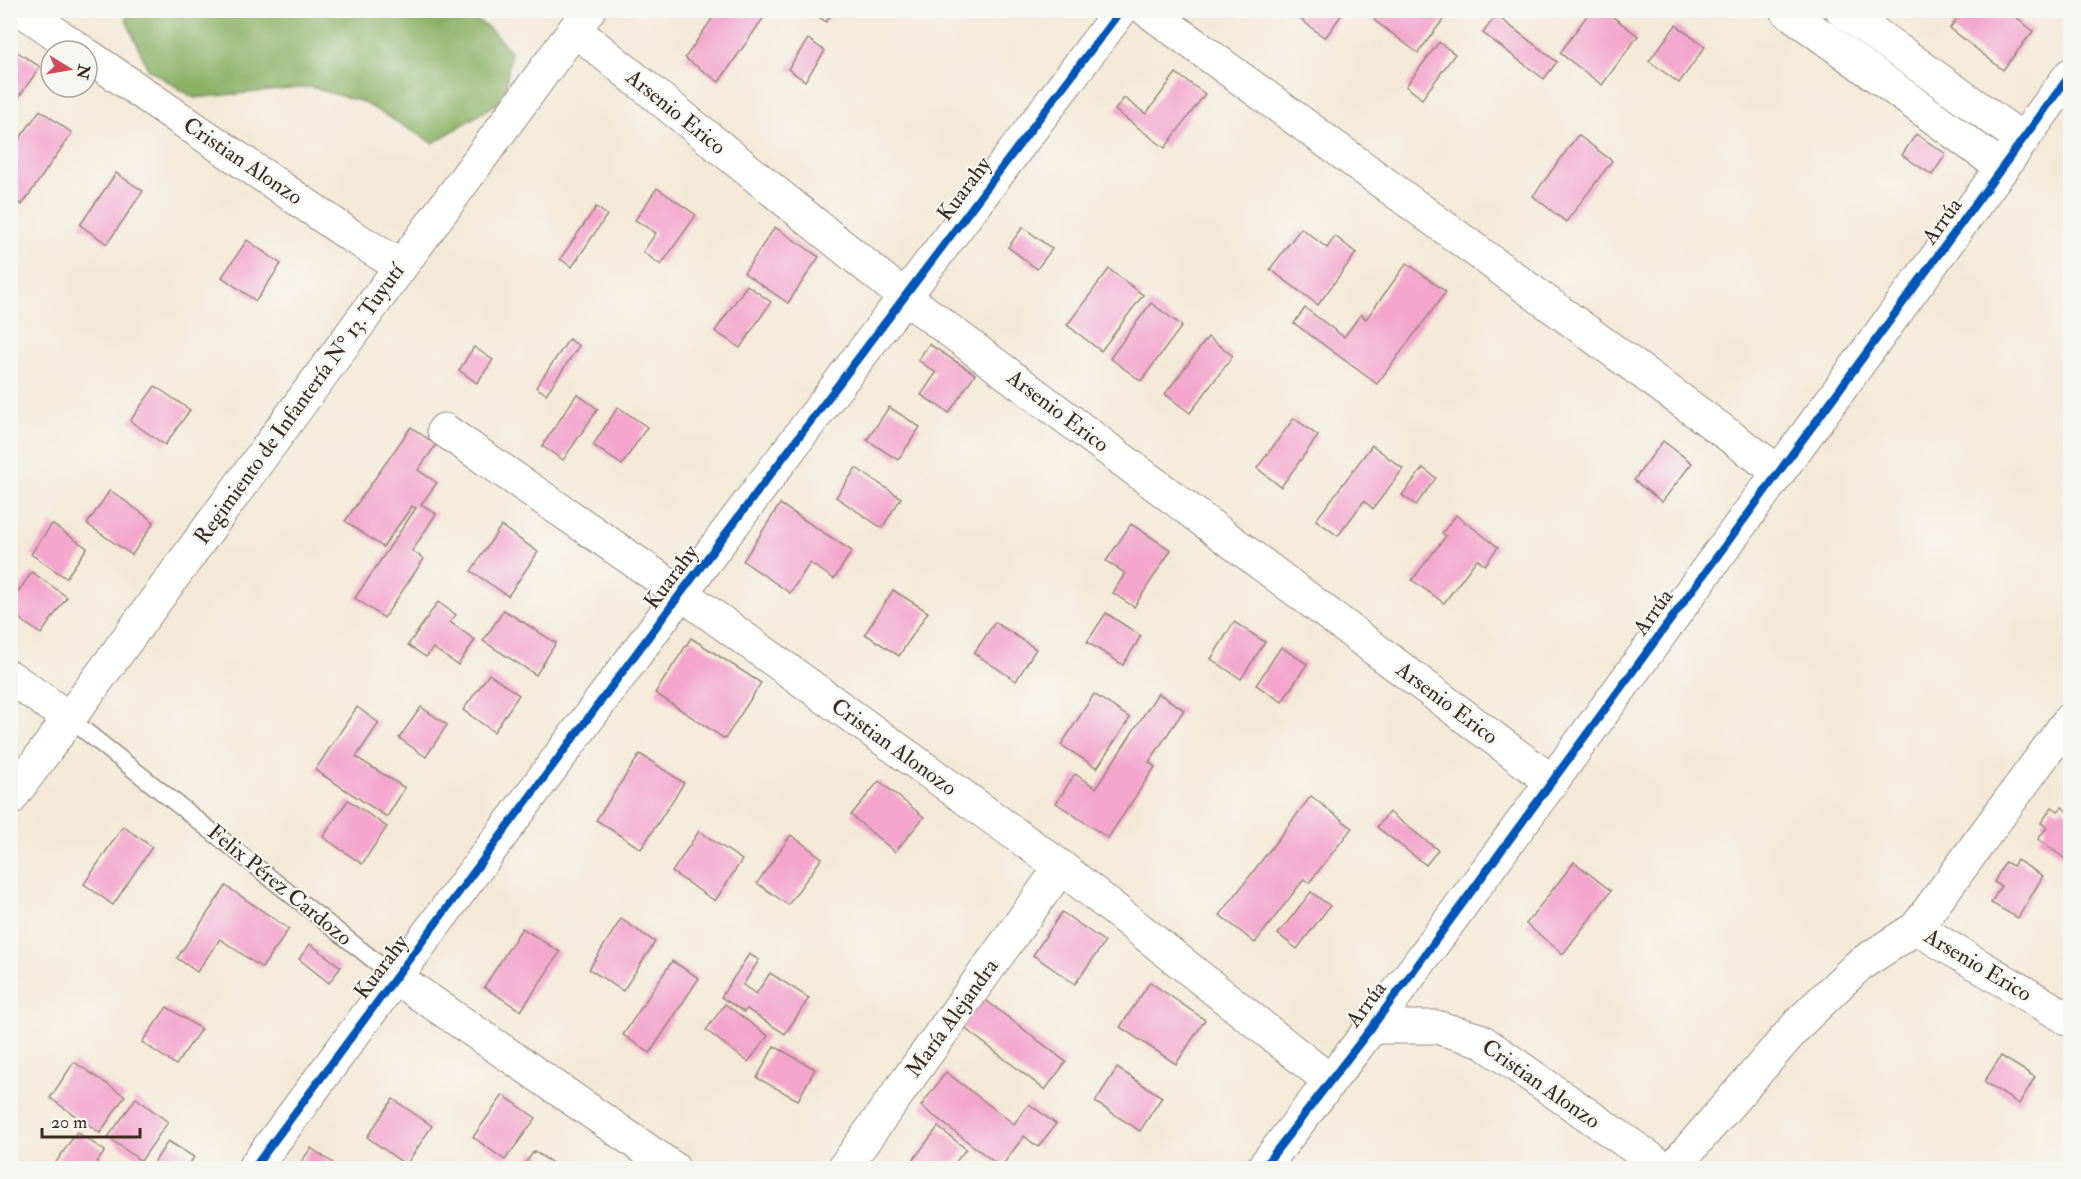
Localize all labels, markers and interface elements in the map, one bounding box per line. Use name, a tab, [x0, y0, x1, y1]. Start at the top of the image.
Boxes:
north arrow	[39, 39, 99, 99]
text: N	[71, 62, 94, 81]
street label: Arsenio Erico	[620, 63, 732, 161]
street label: Cristian Alonzo	[178, 111, 308, 211]
street label: Kuarahy	[931, 151, 998, 227]
street label: Arrúa	[1915, 191, 1969, 251]
street label: Regimiento de Infantería N° 13. Tuyutí	[188, 256, 412, 550]
street label: Arsenio Erico	[1001, 363, 1114, 458]
street label: Kuarahy	[638, 539, 705, 615]
street label: Arrúa	[1626, 582, 1680, 642]
street label: Arsenio Erico	[1390, 655, 1503, 750]
street label: Cristian Alonozo	[826, 692, 962, 802]
street label: Felix Pérez Cardozo	[202, 818, 358, 952]
street label: Arsenio Erico	[1918, 921, 2037, 1008]
street label: Kuarahy	[348, 929, 415, 1005]
street label: María Alejandra	[899, 952, 1005, 1083]
street label: Arrúa	[1339, 975, 1393, 1034]
street label: Cristian Alonzo	[1476, 1033, 1606, 1135]
scale bar	[42, 1101, 140, 1139]
text: 20 m	[51, 1111, 87, 1134]

